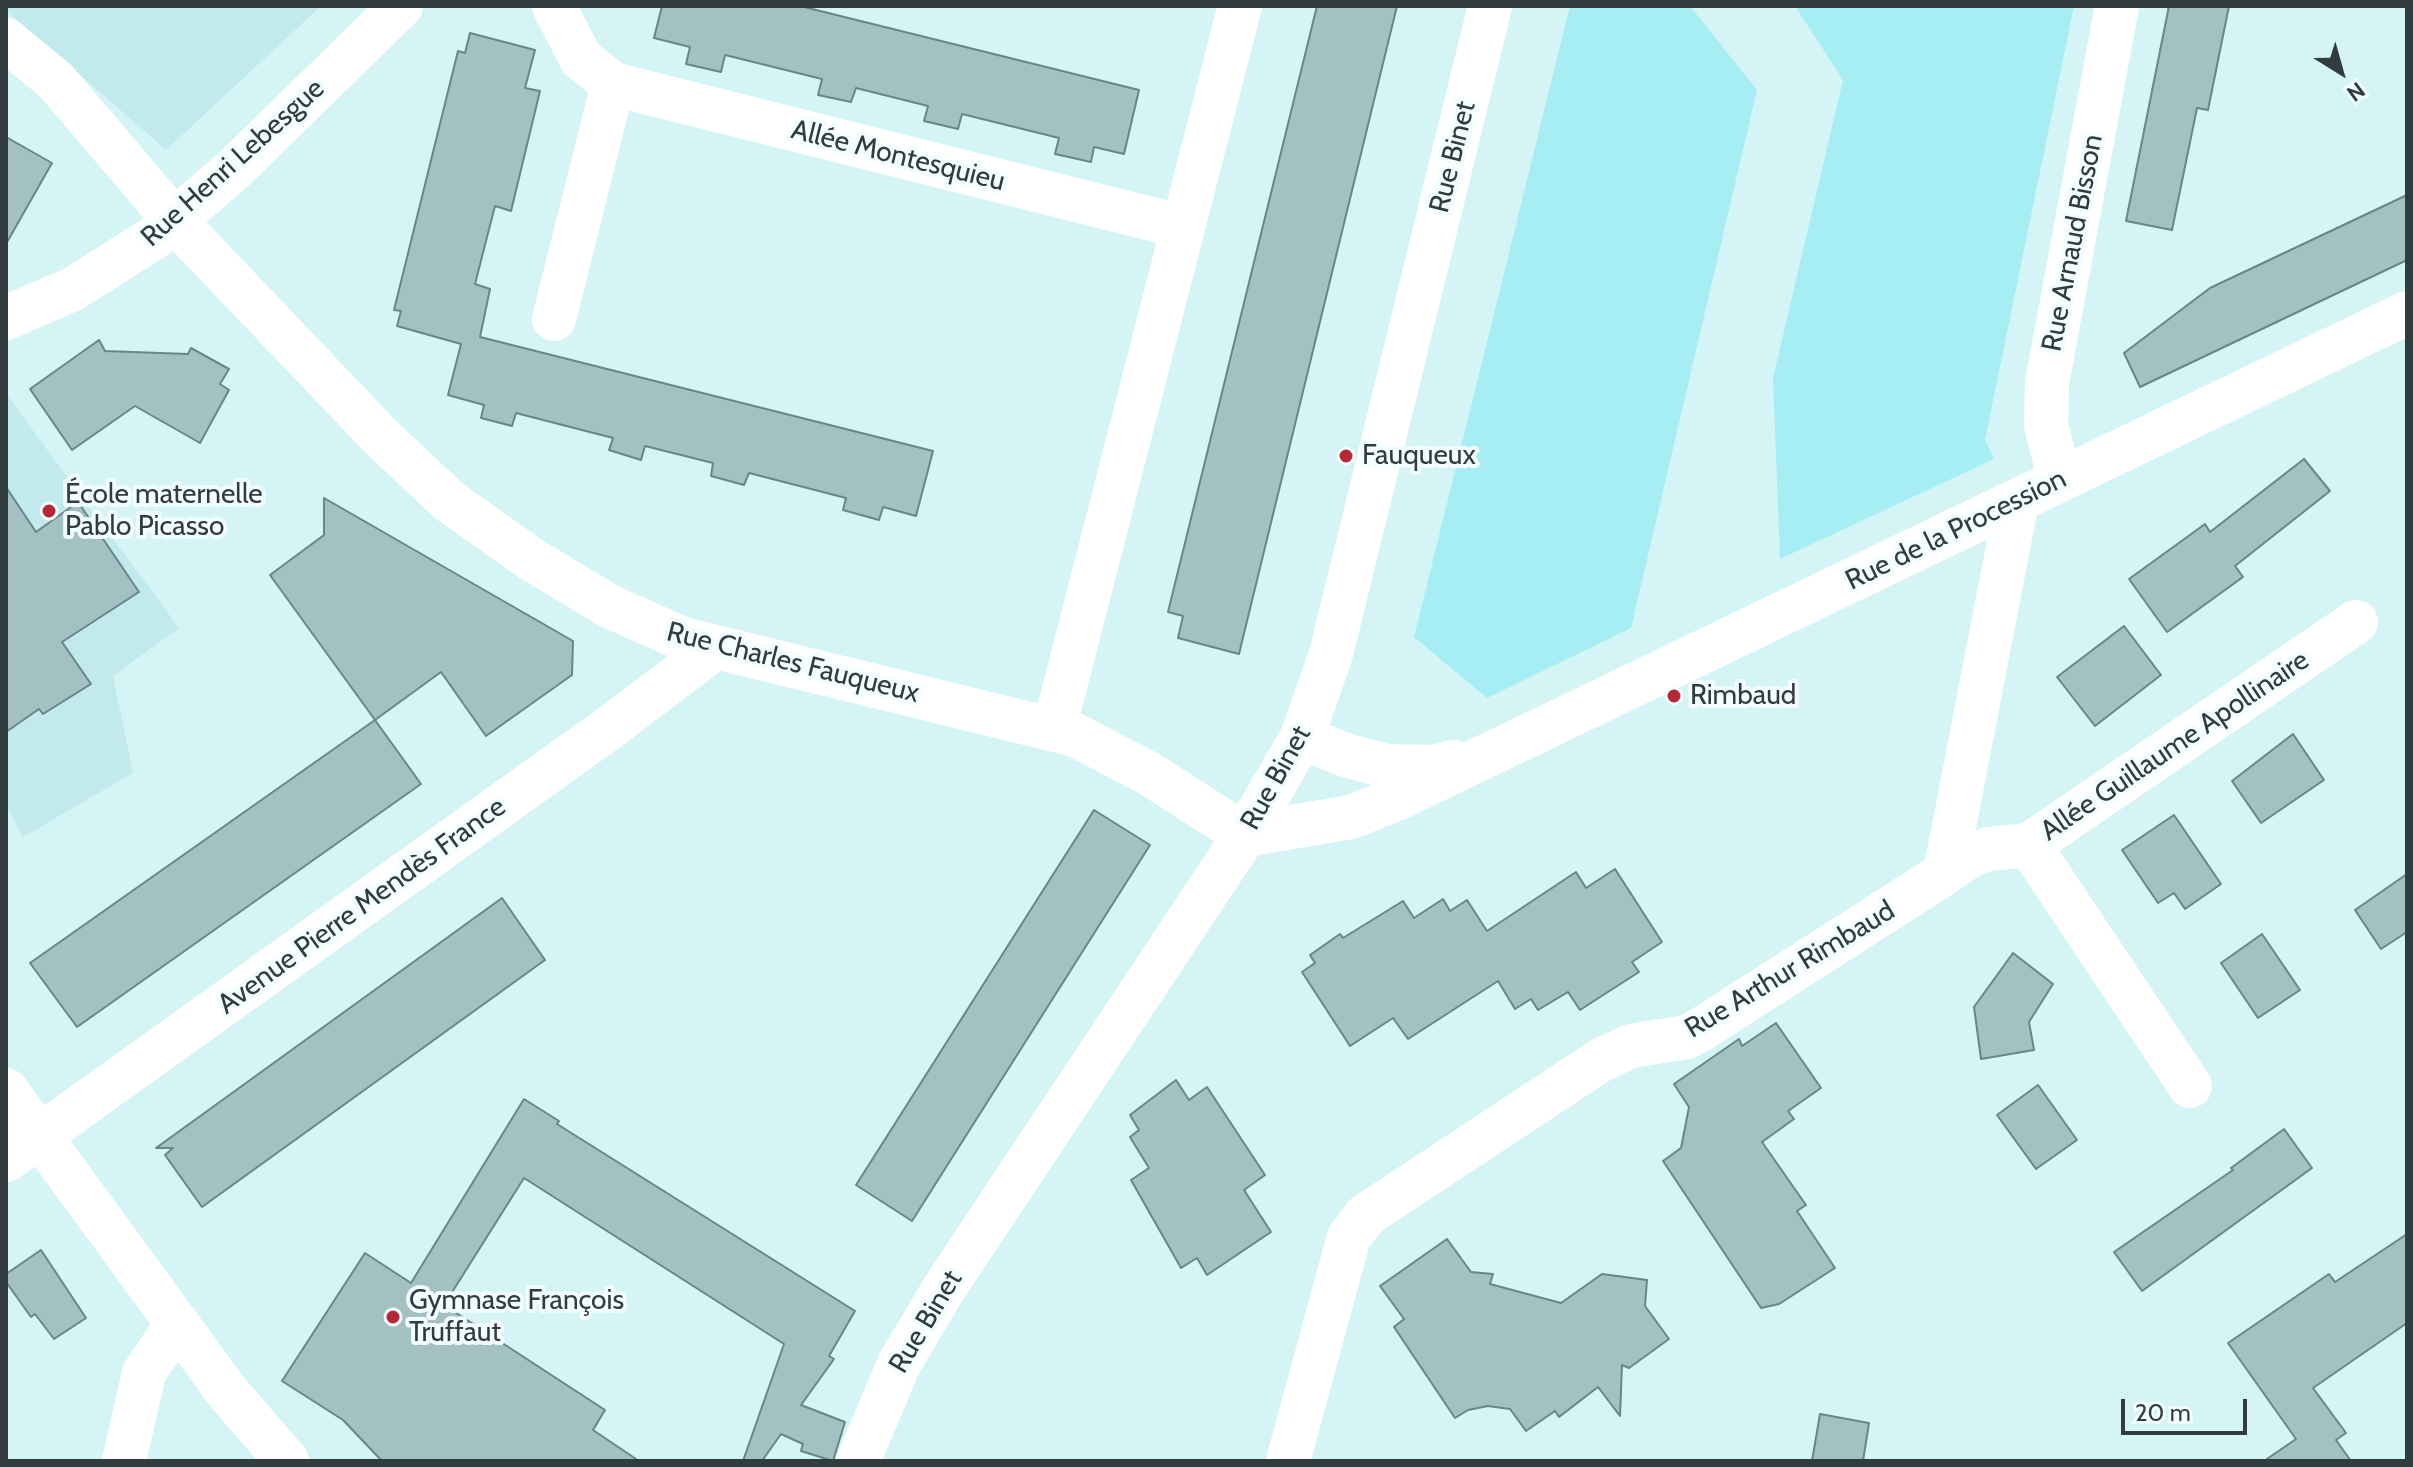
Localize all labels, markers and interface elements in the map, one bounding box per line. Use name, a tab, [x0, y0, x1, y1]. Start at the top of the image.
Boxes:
north arrow	[2301, 32, 2381, 112]
street label: Rue Henri Lebesgue	[135, 72, 331, 254]
text: N	[2341, 76, 2370, 107]
street label: Rue Binet	[1423, 98, 1483, 216]
street label: Allée Montesquieu	[788, 113, 1008, 199]
street label: Rue Arnaud Bisson	[2035, 132, 2111, 354]
place label: Fauqueux	[1362, 439, 1476, 473]
marker: Fauqueux	[1337, 447, 1355, 465]
street label: Rue de la Procession	[1840, 462, 2072, 598]
place label: École maternelle Pablo Picasso	[65, 478, 263, 544]
marker: École maternelle Pablo Picasso	[40, 502, 58, 520]
street label: Rue Charles Fauqueux	[663, 615, 923, 711]
street label: Allée Guillaume Apollinaire	[2035, 644, 2315, 848]
place label: Rimbaud	[1690, 679, 1796, 713]
marker: Rimbaud	[1665, 687, 1683, 705]
street label: Rue Binet	[1234, 720, 1318, 836]
street label: Avenue Pierre Mendès France	[212, 790, 512, 1022]
street label: Rue Arthur Rimbaud	[1679, 894, 1901, 1046]
street label: Rue Binet	[882, 1265, 970, 1379]
place label: Gymnase François Truffaut	[409, 1284, 624, 1350]
marker: Gymnase François Truffaut	[384, 1308, 402, 1326]
scale bar	[2125, 1383, 2251, 1433]
text: 20 m	[2135, 1398, 2191, 1427]

